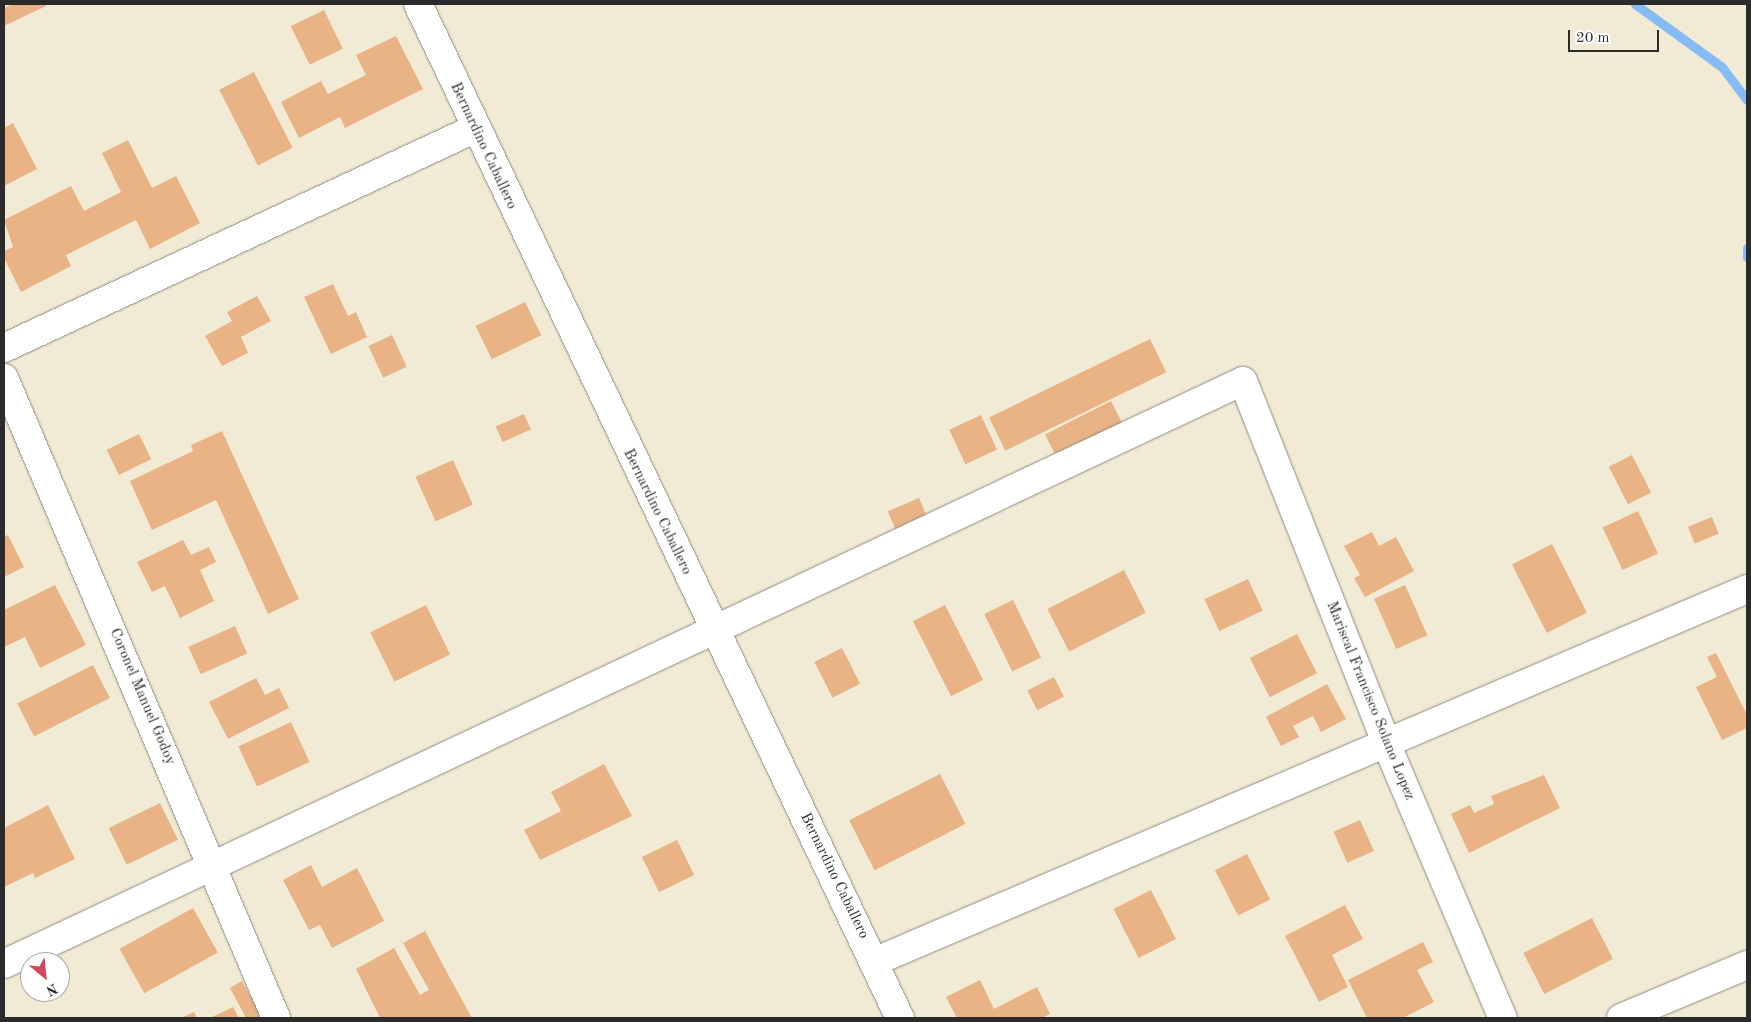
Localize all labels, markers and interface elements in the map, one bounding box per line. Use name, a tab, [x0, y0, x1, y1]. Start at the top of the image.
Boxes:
scale bar	[1571, 20, 1662, 52]
text: 20 m	[1576, 31, 1610, 46]
street label: Bernardino Caballero	[446, 80, 520, 212]
street label: Bernardino Caballero	[619, 446, 695, 578]
street label: Mariscal Francisco Solano Lopez	[1322, 599, 1418, 803]
street label: Coronel Manuel Godoy	[105, 626, 179, 768]
street label: Bernardino Caballero	[796, 810, 872, 942]
north arrow	[20, 952, 70, 1002]
text: N	[44, 981, 60, 998]

